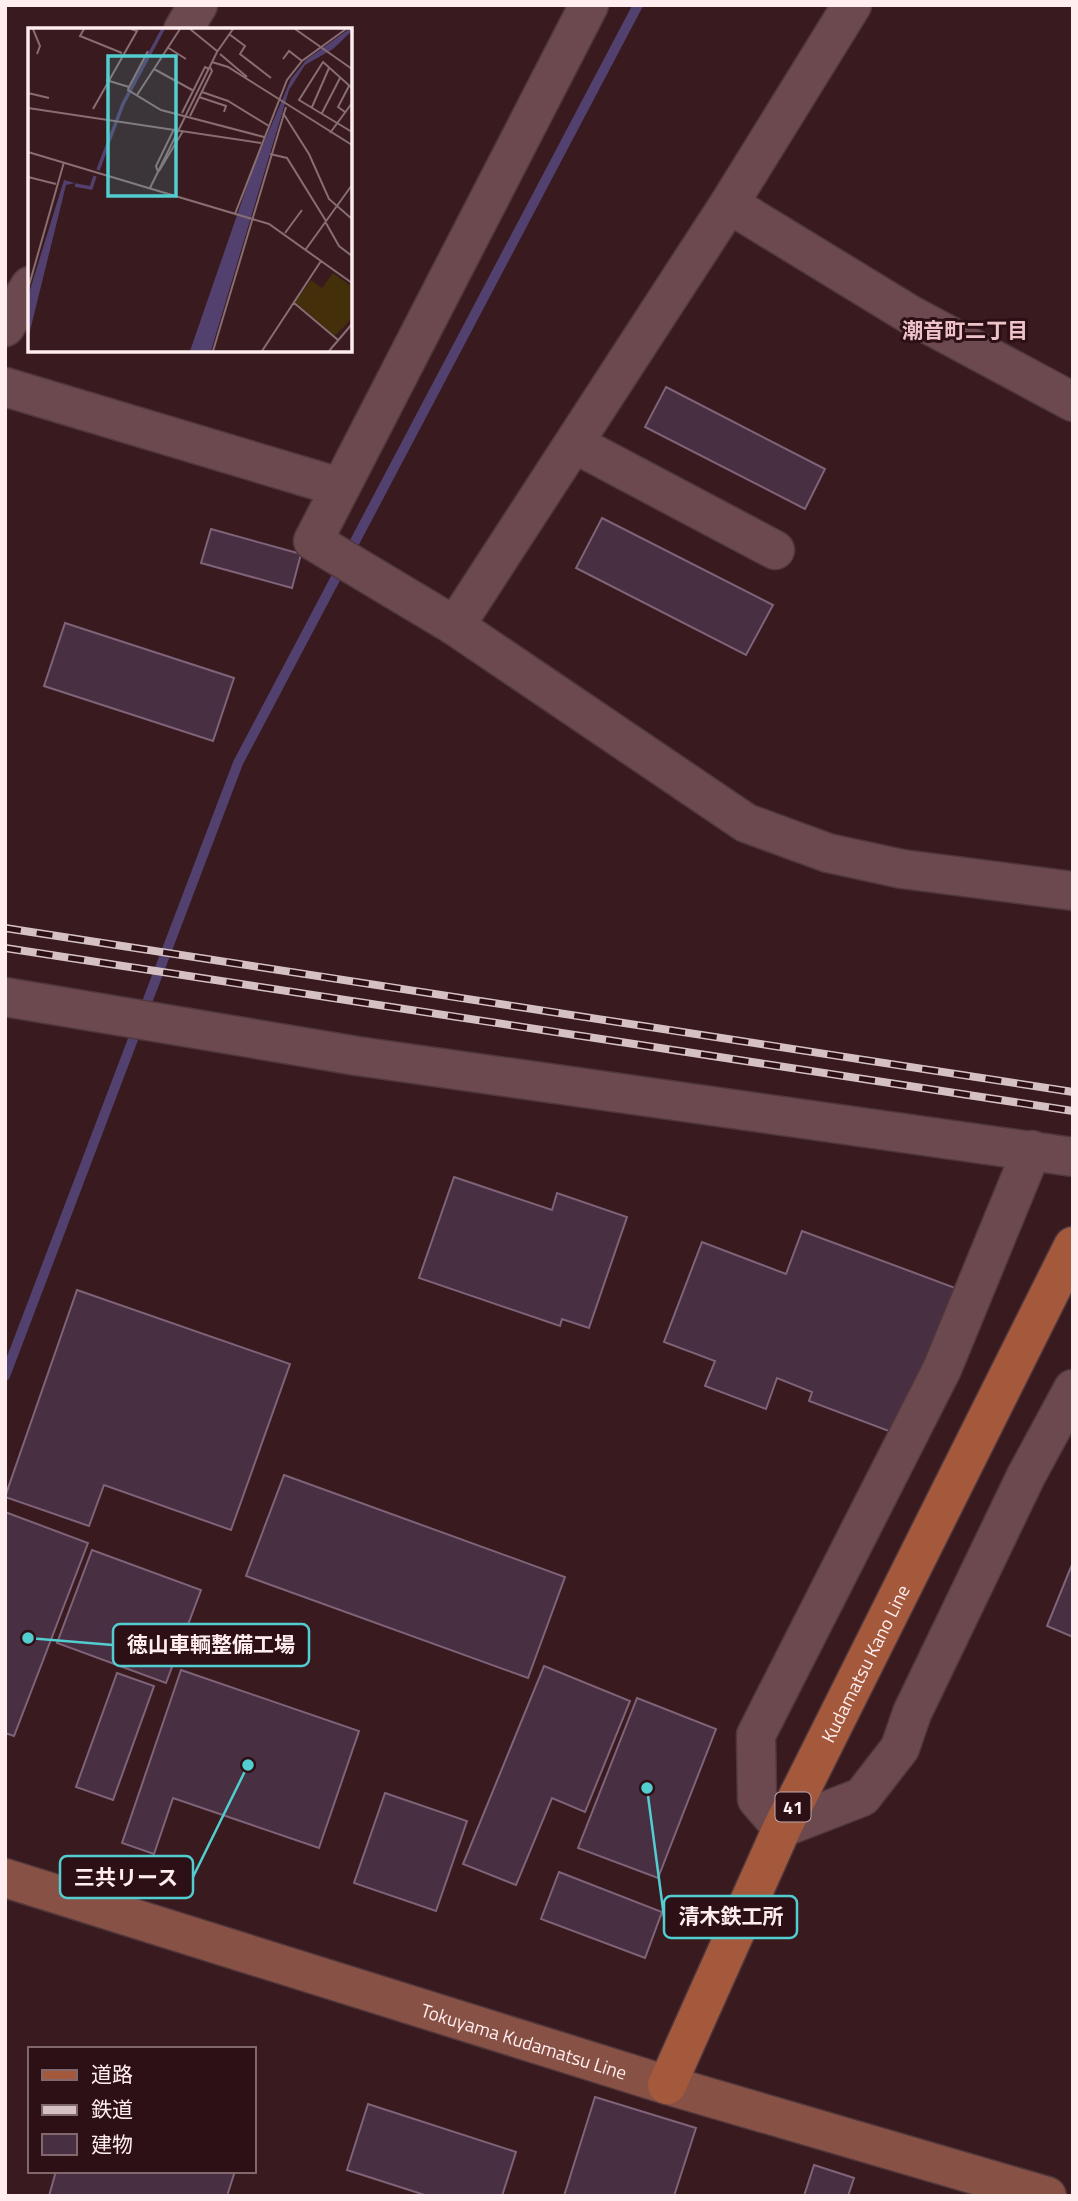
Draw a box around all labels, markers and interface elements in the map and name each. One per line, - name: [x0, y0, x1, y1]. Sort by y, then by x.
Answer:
- inset map: [28, 28, 352, 352]
- district label: 潮音町二丁目: [902, 314, 1028, 346]
- street label: Kudamatsu Kano Line: [813, 1579, 916, 1747]
- callout: 徳山車輌整備工場: [113, 1624, 309, 1666]
- text: 徳山車輌整備工場: [127, 1628, 295, 1660]
- road number: 41: [776, 1793, 810, 1822]
- callout: 三共リース: [60, 1856, 193, 1898]
- text: 三共リース: [74, 1861, 178, 1893]
- callout: 清木鉄工所: [664, 1896, 797, 1938]
- text: 清木鉄工所: [679, 1900, 784, 1932]
- street label: Tokuyama Kudamatsu Line: [418, 1995, 631, 2086]
- legend: [28, 2047, 256, 2173]
- text: 道路: [91, 2058, 133, 2090]
- text: 鉄道: [91, 2093, 133, 2125]
- text: 建物: [91, 2128, 133, 2160]

